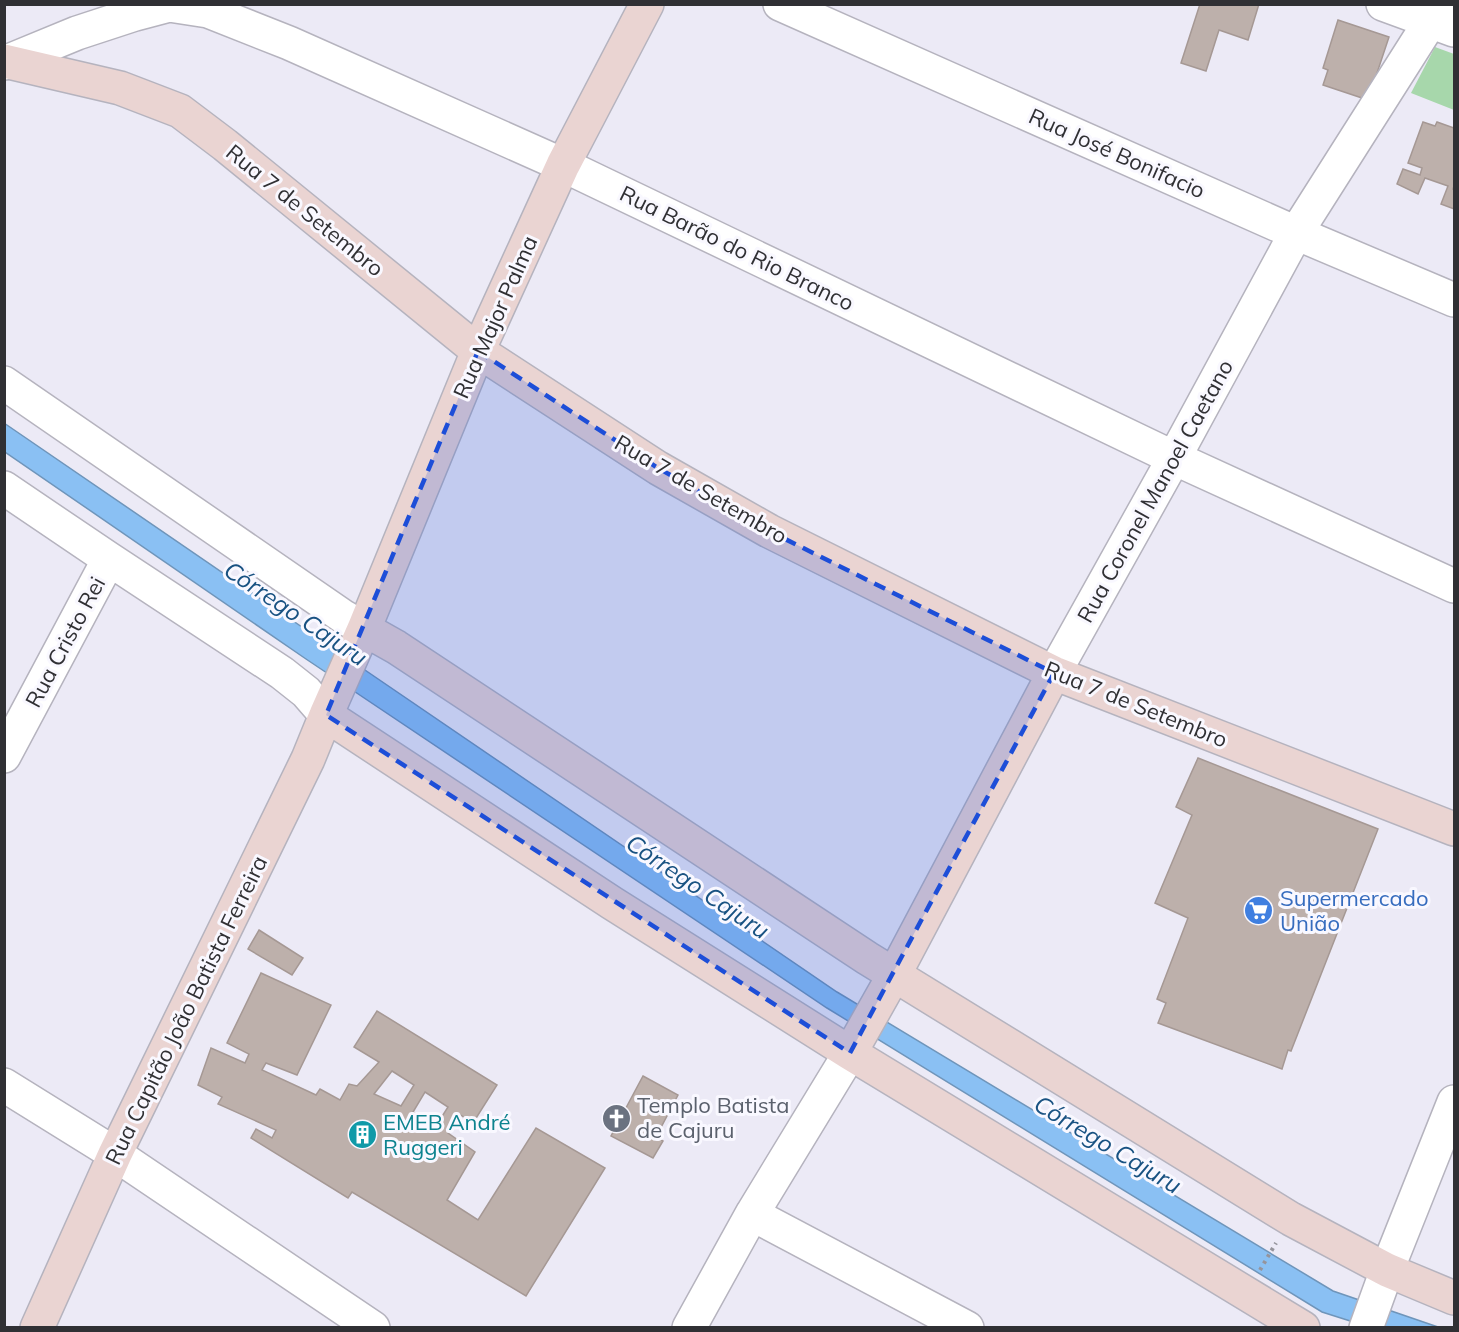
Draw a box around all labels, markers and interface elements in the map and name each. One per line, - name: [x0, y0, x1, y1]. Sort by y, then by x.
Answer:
- street label: Rua José Bonifacio: [1024, 102, 1210, 204]
- street label: Rua 7 de Setembro: [220, 138, 390, 282]
- street label: Rua Barão do Rio Branco: [615, 179, 859, 317]
- street label: Rua Major Palma: [447, 231, 543, 403]
- street label: Rua Coronel Manoel Caetano: [1071, 354, 1239, 628]
- street label: Rua 7 de Setembro: [610, 428, 792, 550]
- water label: Córrego Cajuru: [219, 554, 373, 672]
- street label: Rua Cristo Rei: [19, 572, 111, 712]
- street label: Rua 7 de Setembro: [1040, 655, 1232, 753]
- water label: Córrego Cajuru: [621, 827, 775, 945]
- street label: Rua Capitão João Batista Ferreira: [99, 851, 273, 1169]
- place label: Supermercado União: [1280, 884, 1428, 937]
- supermarket icon: Supermercado União: [1243, 895, 1275, 927]
- water label: Córrego Cajuru: [1029, 1088, 1187, 1200]
- place label: Templo Batista de Cajuru: [637, 1091, 789, 1144]
- church icon: Templo Batista de Cajuru: [600, 1102, 632, 1134]
- place label: EMEB André Ruggeri: [383, 1108, 511, 1161]
- building icon: EMEB André Ruggeri: [346, 1119, 378, 1151]

